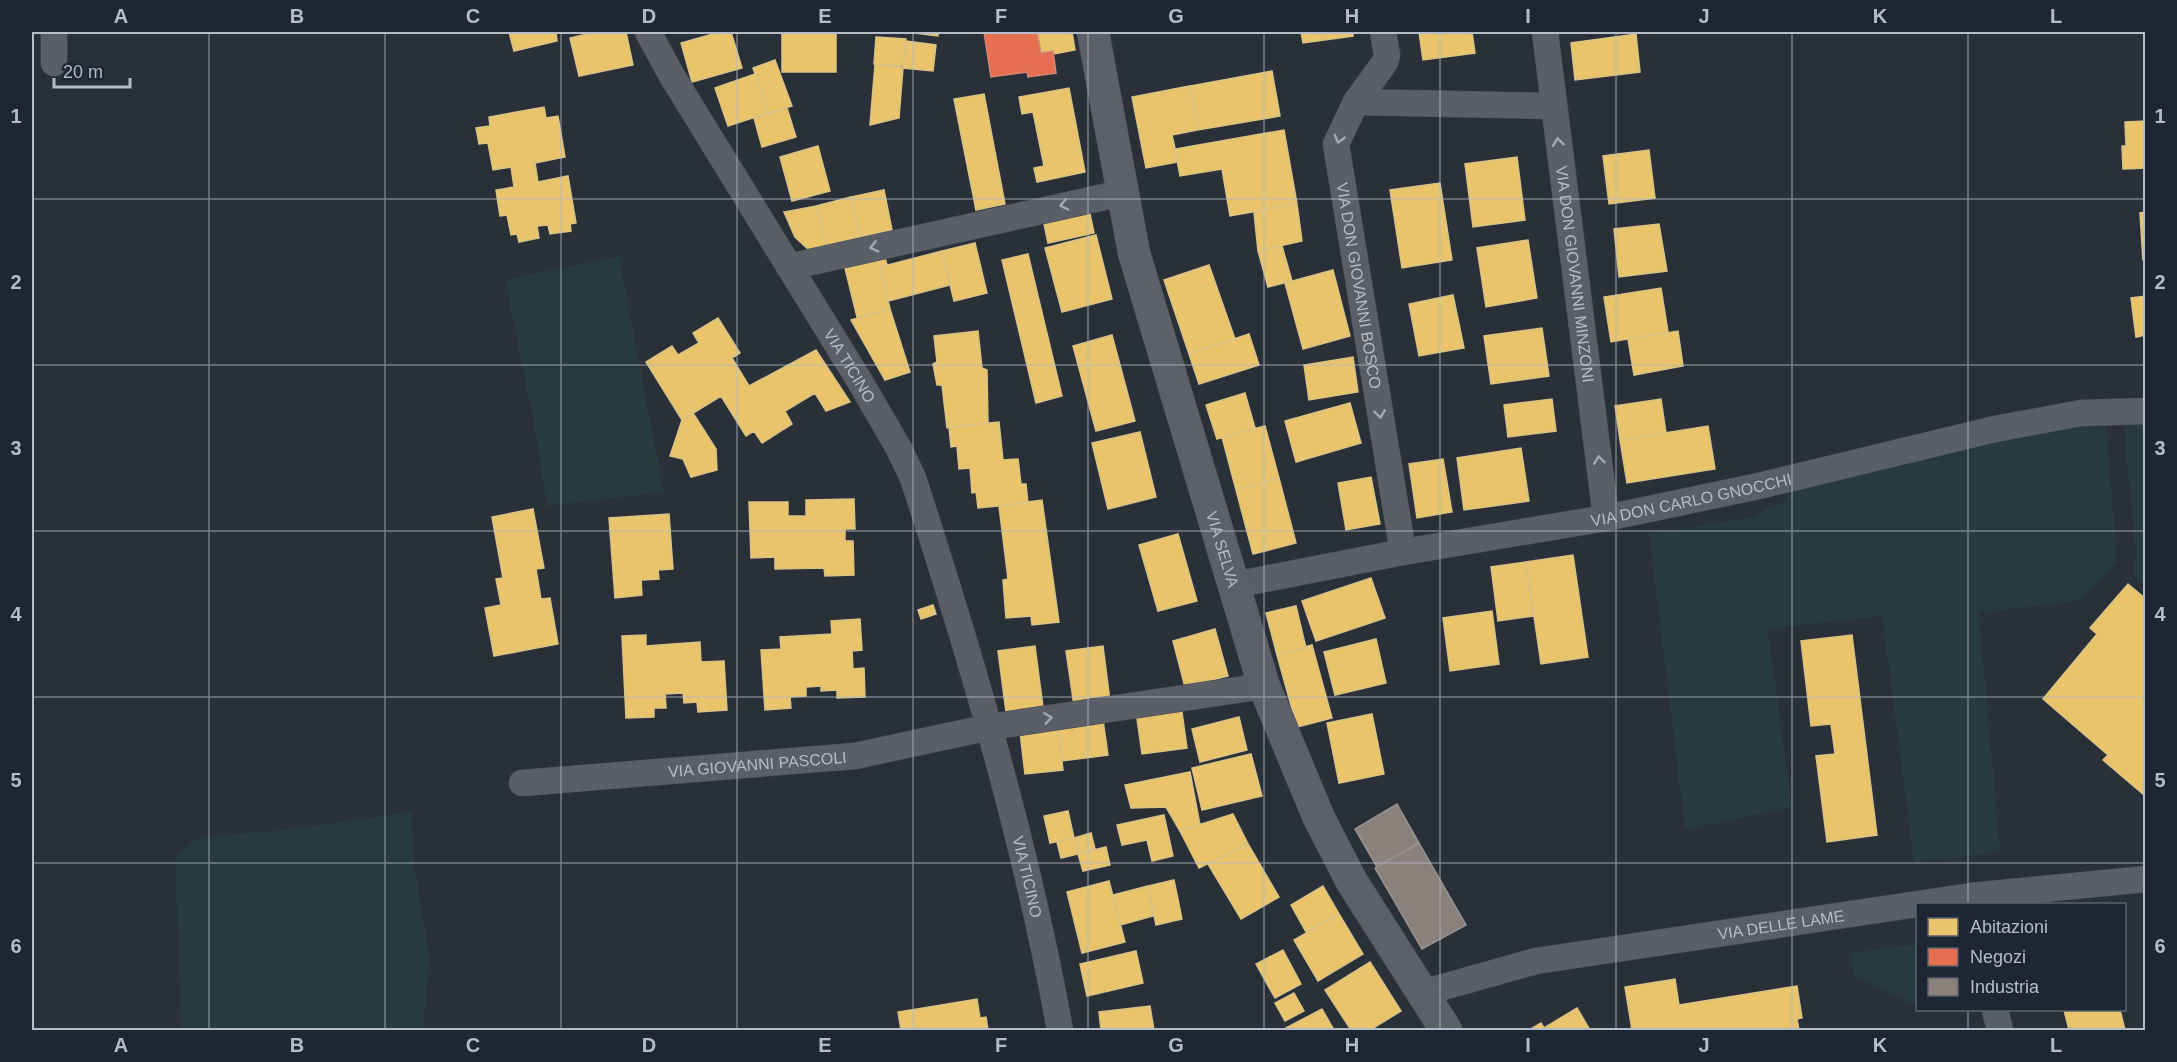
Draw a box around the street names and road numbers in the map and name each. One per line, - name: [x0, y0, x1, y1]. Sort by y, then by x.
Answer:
- street label: VIA DON GIOVANNI MINZONI: [1553, 165, 1597, 384]
- street label: VIA DON GIOVANNI BOSCO: [1334, 181, 1385, 390]
- street label: VIA TICINO: [821, 326, 879, 406]
- street label: VIA DON CARLO GNOCCHI: [1589, 470, 1793, 529]
- street label: VIA SELVA: [1203, 509, 1242, 590]
- street label: VIA GIOVANNI PASCOLI: [667, 748, 847, 780]
- street label: VIA TICINO: [1010, 834, 1045, 919]
- street label: VIA DELLE LAME: [1716, 907, 1845, 942]

